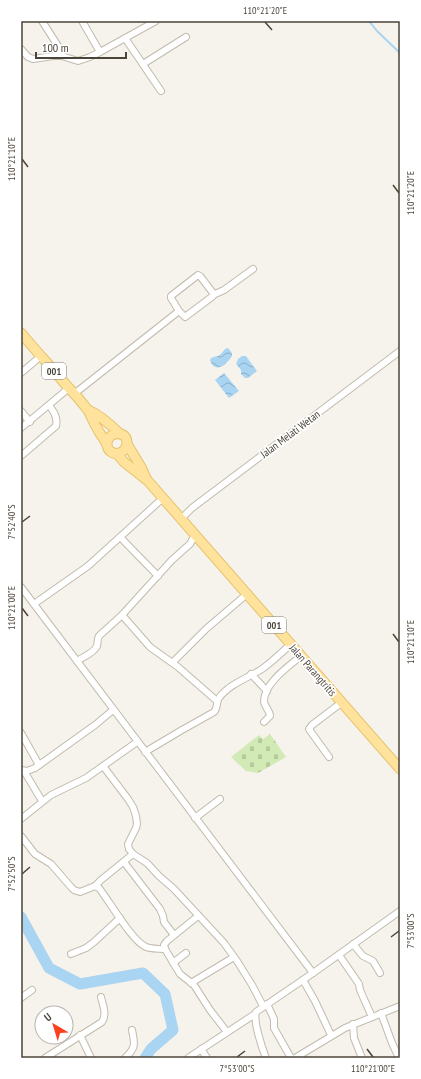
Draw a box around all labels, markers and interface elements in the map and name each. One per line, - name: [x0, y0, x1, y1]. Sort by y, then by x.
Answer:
- text: 110°21'20"E: [243, 4, 287, 17]
- scale bar: [36, 34, 126, 60]
- text: 100 m: [42, 40, 69, 55]
- text: 110°21'10"E: [5, 137, 18, 181]
- text: 110°21'20"E: [404, 171, 417, 215]
- road number: 001: [42, 363, 66, 379]
- street label: Jalan Melati Wetan: [257, 407, 323, 462]
- text: 7°52'40"S: [5, 505, 18, 539]
- text: 110°21'00"E: [5, 586, 18, 630]
- road number: 001: [262, 617, 286, 633]
- text: 110°21'10"E: [404, 620, 417, 664]
- street label: Jalan Parangtritis: [286, 640, 340, 699]
- text: 7°52'50"S: [5, 857, 18, 891]
- text: 7°53'00"S: [404, 914, 417, 948]
- north arrow: [34, 1005, 74, 1045]
- text: U: [41, 1010, 55, 1024]
- text: 7°53'00"S: [220, 1062, 254, 1075]
- text: 110°21'00"E: [351, 1062, 395, 1075]

